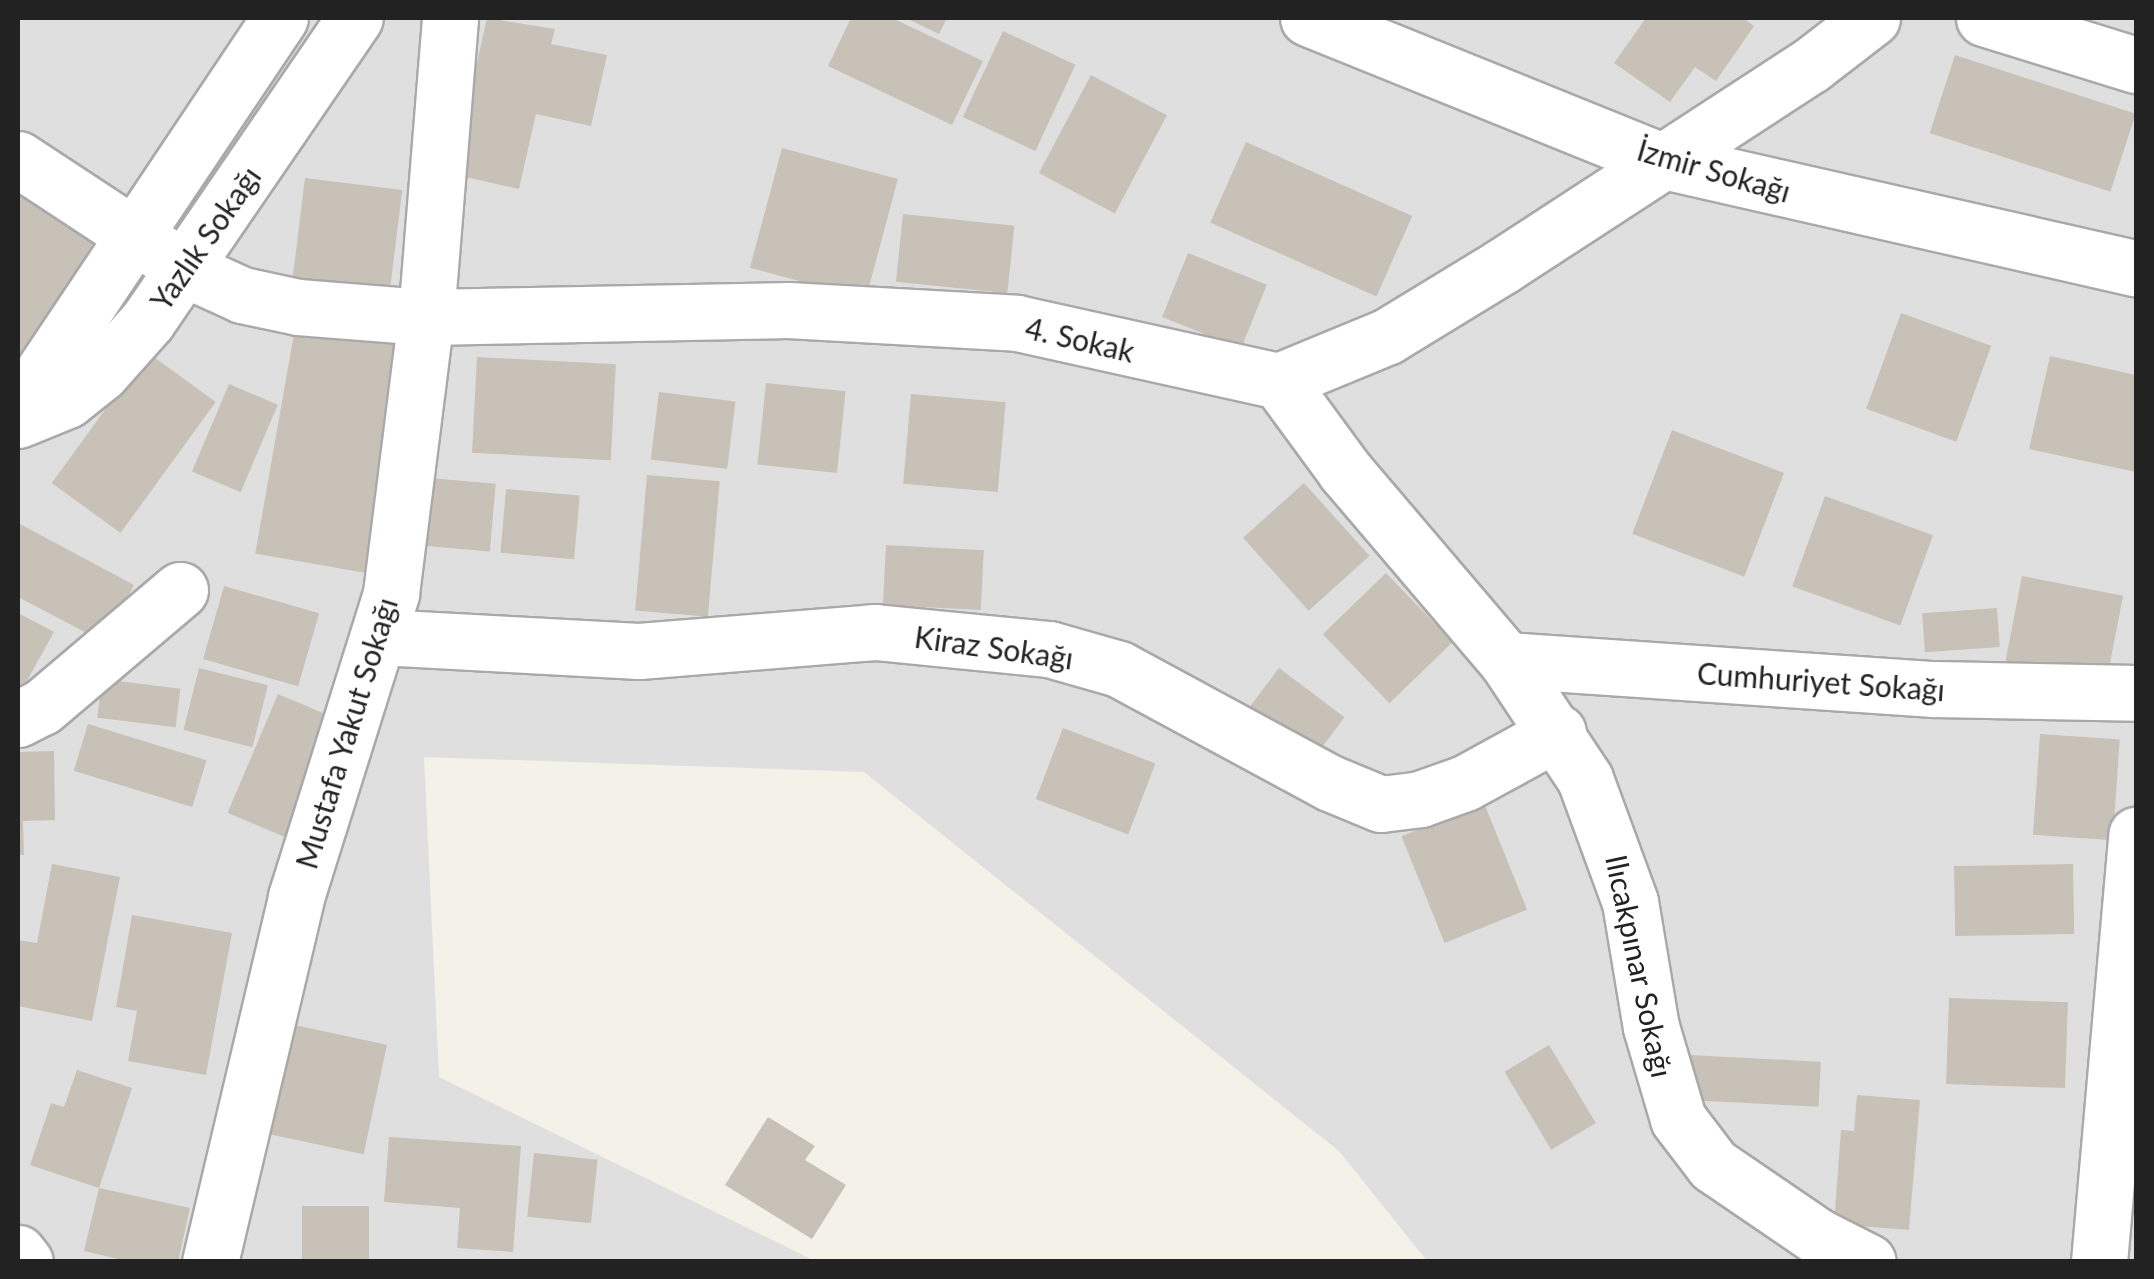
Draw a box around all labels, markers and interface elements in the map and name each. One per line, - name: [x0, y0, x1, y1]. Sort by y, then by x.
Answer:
- street label: İzmir Sokağı: [1633, 131, 1795, 209]
- street label: Yazlık Sokağı: [142, 159, 268, 317]
- street label: 4. Sokak: [1022, 309, 1138, 369]
- street label: Mustafa Yakut Sokağı: [287, 593, 405, 873]
- street label: Kiraz Sokağı: [912, 618, 1076, 676]
- street label: Cumhuriyet Sokağı: [1696, 654, 1946, 708]
- street label: Ilıcakpınar Sokağı: [1599, 851, 1681, 1081]

